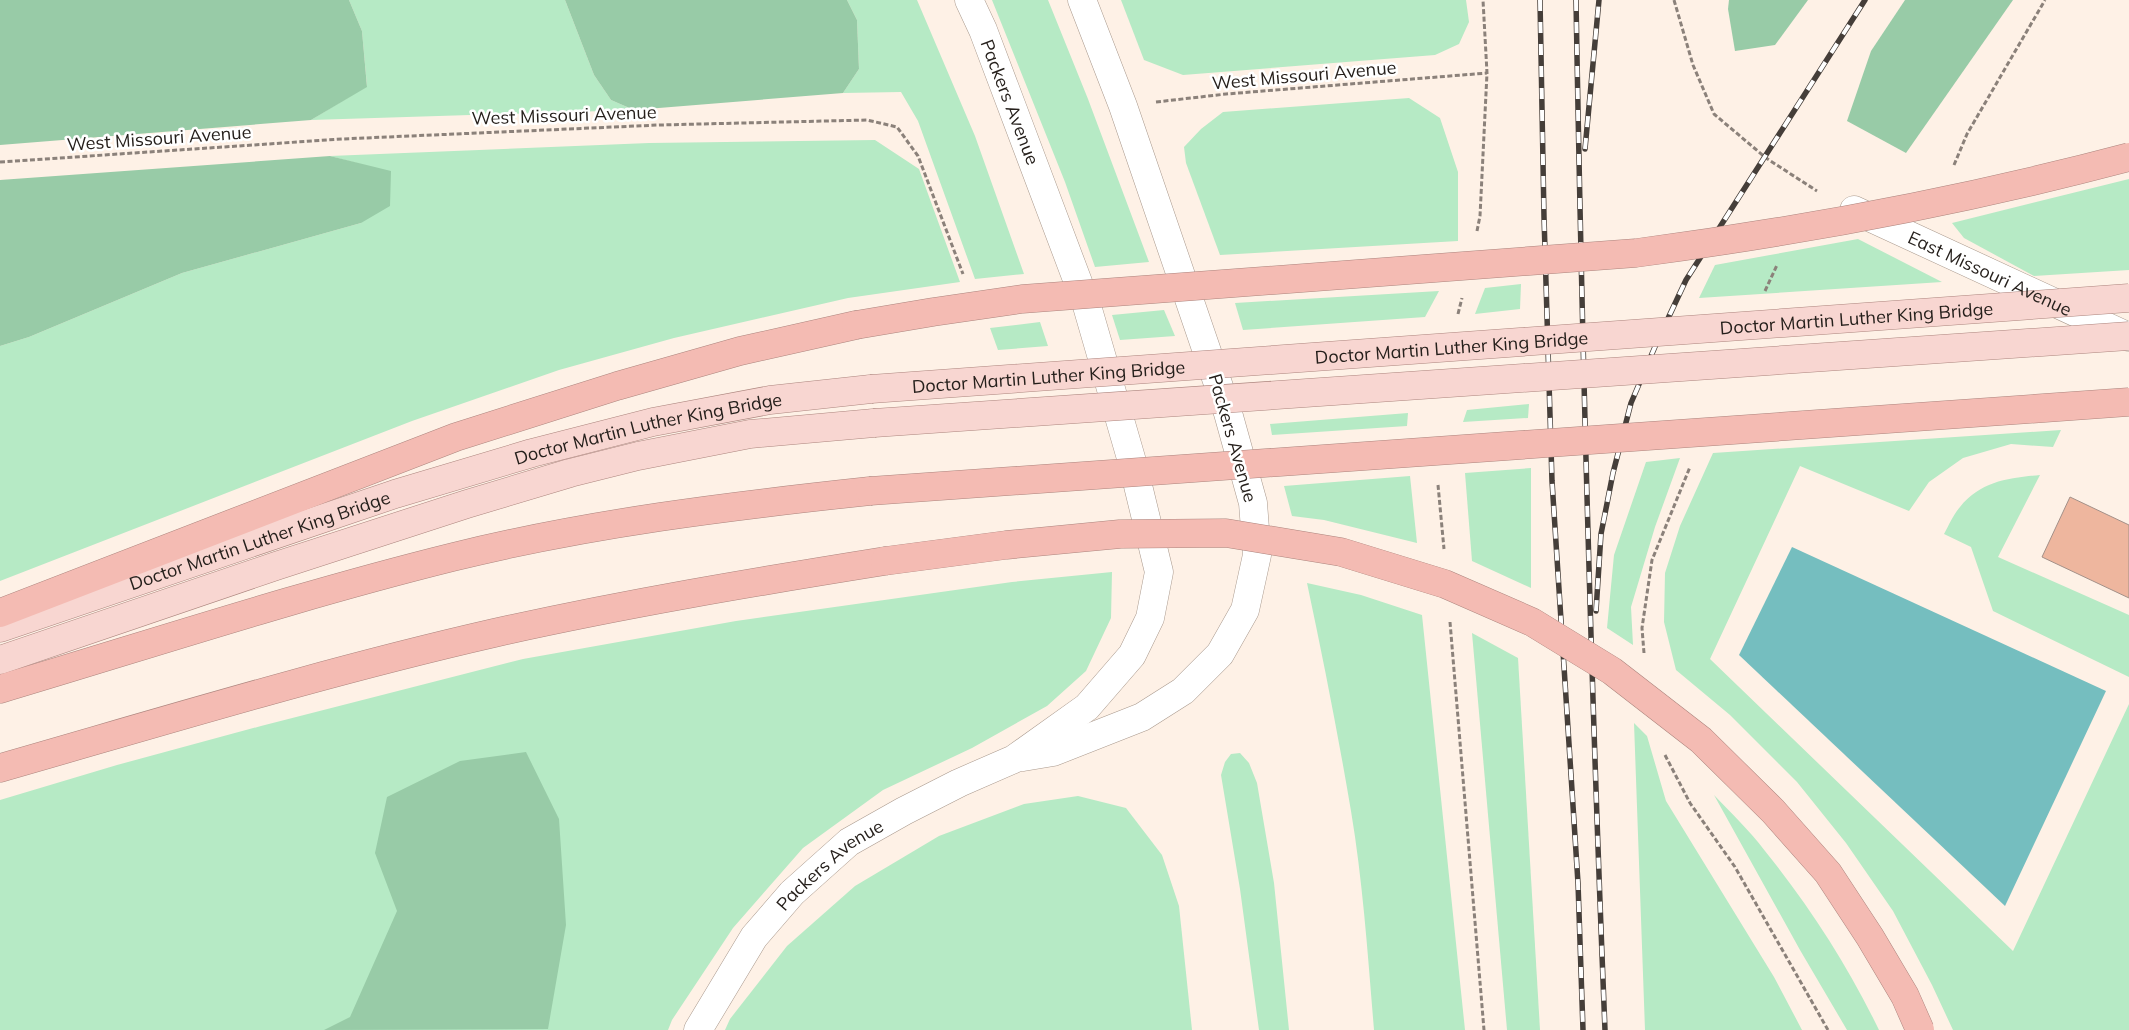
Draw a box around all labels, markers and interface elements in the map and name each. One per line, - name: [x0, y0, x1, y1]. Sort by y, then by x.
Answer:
- street label: Packers Avenue: [976, 36, 1044, 168]
- street label: West Missouri Avenue: [1211, 55, 1397, 95]
- street label: West Missouri Avenue: [471, 100, 657, 130]
- street label: West Missouri Avenue: [66, 120, 252, 156]
- street label: East Missouri Avenue: [1905, 225, 2076, 321]
- street label: Doctor Martin Luther King Bridge: [1719, 296, 1994, 339]
- street label: Doctor Martin Luther King Bridge: [1314, 326, 1589, 368]
- street label: Doctor Martin Luther King Bridge: [911, 355, 1186, 398]
- street label: Packers Avenue: [1204, 371, 1262, 505]
- street label: Doctor Martin Luther King Bridge: [511, 387, 783, 469]
- street label: Doctor Martin Luther King Bridge: [126, 485, 393, 595]
- street label: Packers Avenue: [771, 814, 887, 915]

